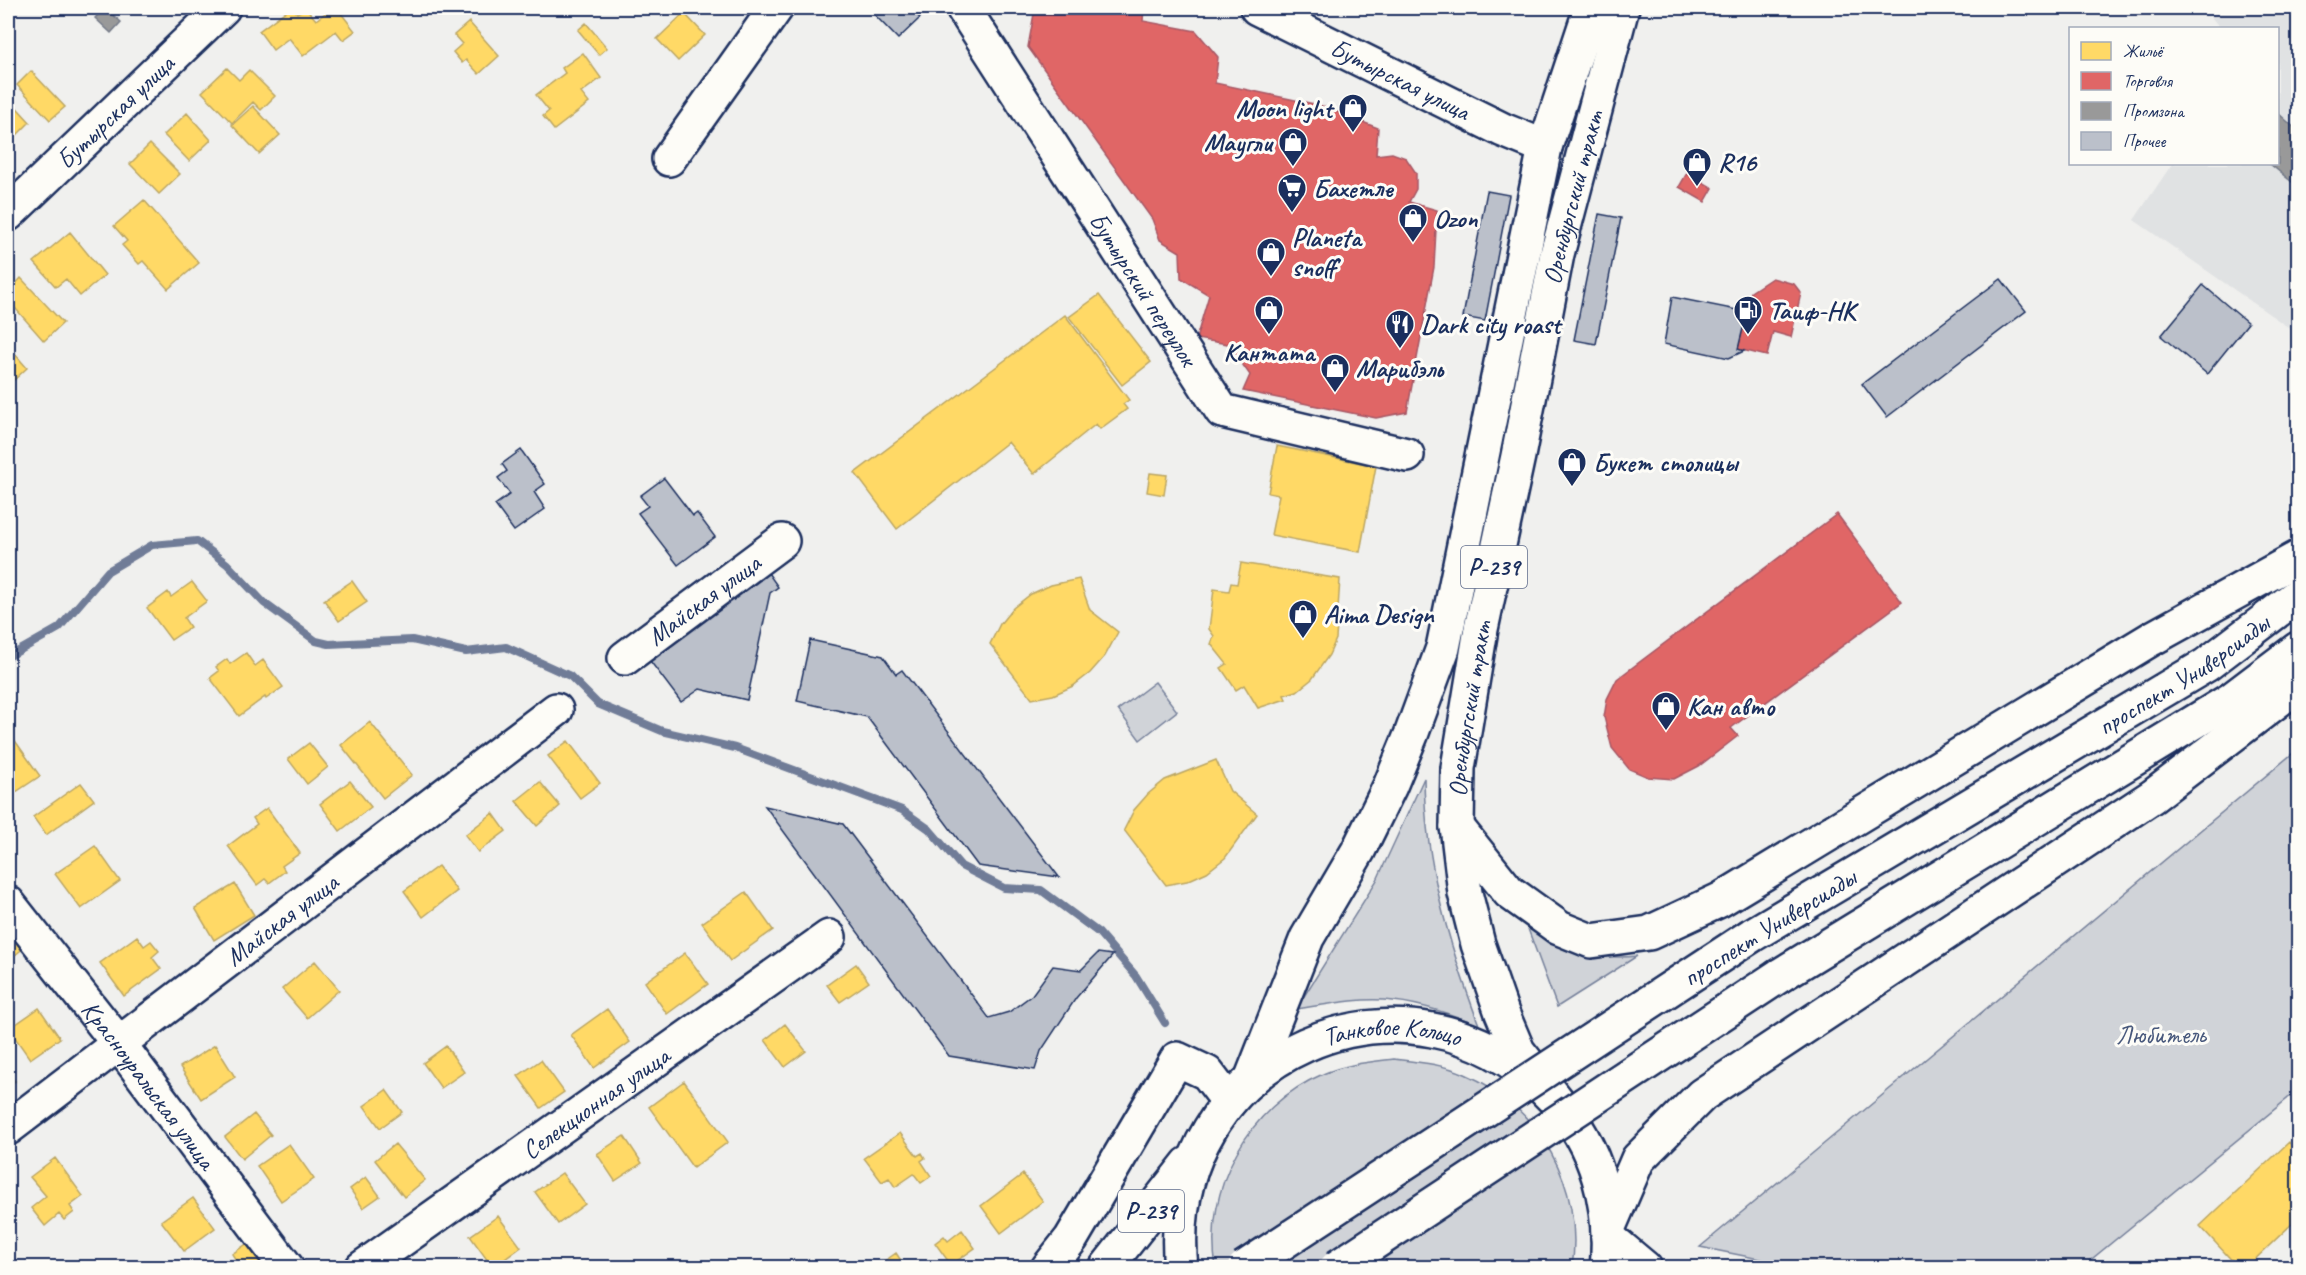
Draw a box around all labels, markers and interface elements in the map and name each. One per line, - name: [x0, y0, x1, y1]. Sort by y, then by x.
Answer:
- legend: [2069, 27, 2279, 165]
- street label: Бутырская улица: [1325, 31, 1477, 129]
- text: Жильё: [2123, 40, 2165, 62]
- street label: Бутырская улица: [49, 47, 182, 176]
- text: Торговля: [2123, 70, 2174, 92]
- place label: Moon light: [1236, 92, 1335, 125]
- shop icon: Moon light: [1337, 92, 1369, 134]
- text: Промзона: [2123, 100, 2185, 122]
- street label: Оренбургский тракт: [1536, 106, 1611, 287]
- place label: Маугли: [1204, 126, 1275, 159]
- shop icon: Маугли: [1277, 126, 1309, 168]
- text: Прочее: [2123, 130, 2166, 152]
- shop icon: R16: [1681, 146, 1713, 188]
- place label: R16: [1718, 146, 1758, 179]
- supermarket icon: Бахетле: [1276, 172, 1308, 214]
- place label: Бахетле: [1313, 172, 1395, 205]
- shop icon: Ozon: [1397, 202, 1429, 244]
- place label: Ozon: [1434, 202, 1479, 235]
- street label: Бутырский переулок: [1082, 206, 1206, 374]
- place label: Planeta snoff: [1292, 221, 1363, 284]
- shop icon: Planeta snoff: [1255, 236, 1287, 278]
- shop icon: Кантата: [1253, 294, 1285, 336]
- fuel station icon: Таиф-НК: [1732, 294, 1764, 336]
- place label: Таиф-НК: [1769, 294, 1859, 327]
- restaurant icon: Dark city roast: [1384, 308, 1416, 350]
- place label: Dark city roast: [1421, 308, 1563, 341]
- place label: Кантата: [1224, 336, 1317, 369]
- shop icon: Марибэль: [1319, 352, 1351, 394]
- place label: Марибэль: [1356, 352, 1445, 385]
- shop icon: Букет столицы: [1556, 446, 1588, 488]
- place label: Букет столицы: [1593, 446, 1740, 479]
- street label: Майская улица: [640, 546, 769, 653]
- road number: Р-239: [1461, 546, 1527, 588]
- shop icon: Aima Design: [1287, 598, 1319, 640]
- place label: Aima Design: [1324, 598, 1435, 631]
- street label: проспект Универсиады: [2092, 605, 2278, 743]
- street label: Оренбургский тракт: [1442, 616, 1500, 797]
- shop icon: Кан авто: [1650, 690, 1682, 732]
- place label: Кан авто: [1687, 690, 1776, 723]
- street label: проспект Универсиады: [1676, 860, 1864, 994]
- street label: Майская улица: [219, 865, 346, 973]
- street label: Красноуральская улица: [74, 994, 225, 1178]
- street label: Танковое Кольцо: [1319, 1010, 1467, 1054]
- park label: Любитель: [2116, 1018, 2208, 1051]
- street label: Селекционная улица: [515, 1038, 678, 1167]
- road number: Р-239: [1118, 1190, 1184, 1232]

